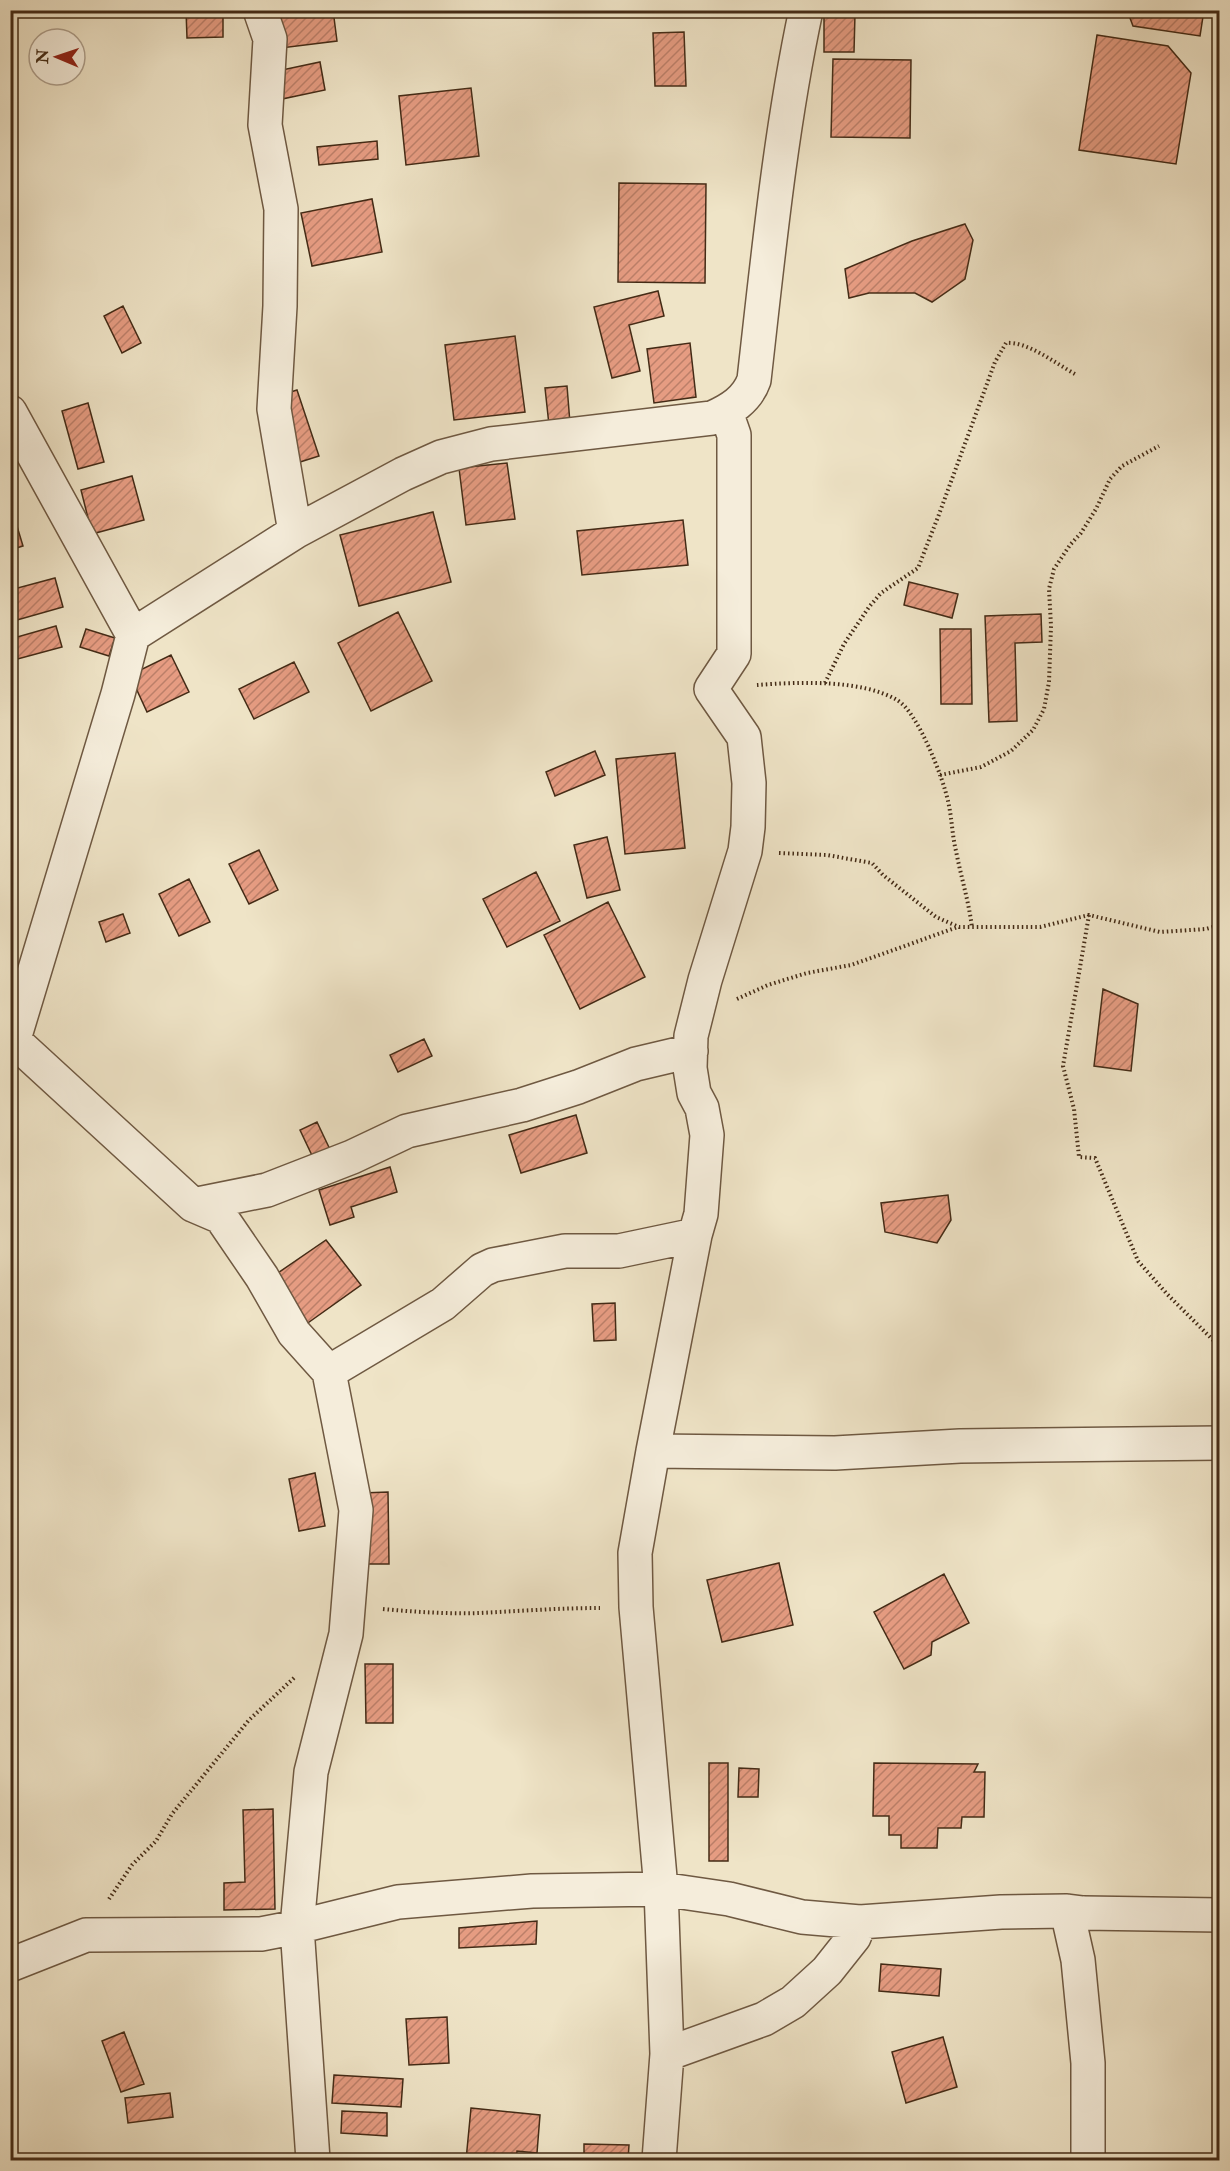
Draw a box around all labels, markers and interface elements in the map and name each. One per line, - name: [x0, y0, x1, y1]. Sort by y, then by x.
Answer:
- north arrow: [27, 27, 87, 87]
- text: N: [33, 48, 53, 65]

